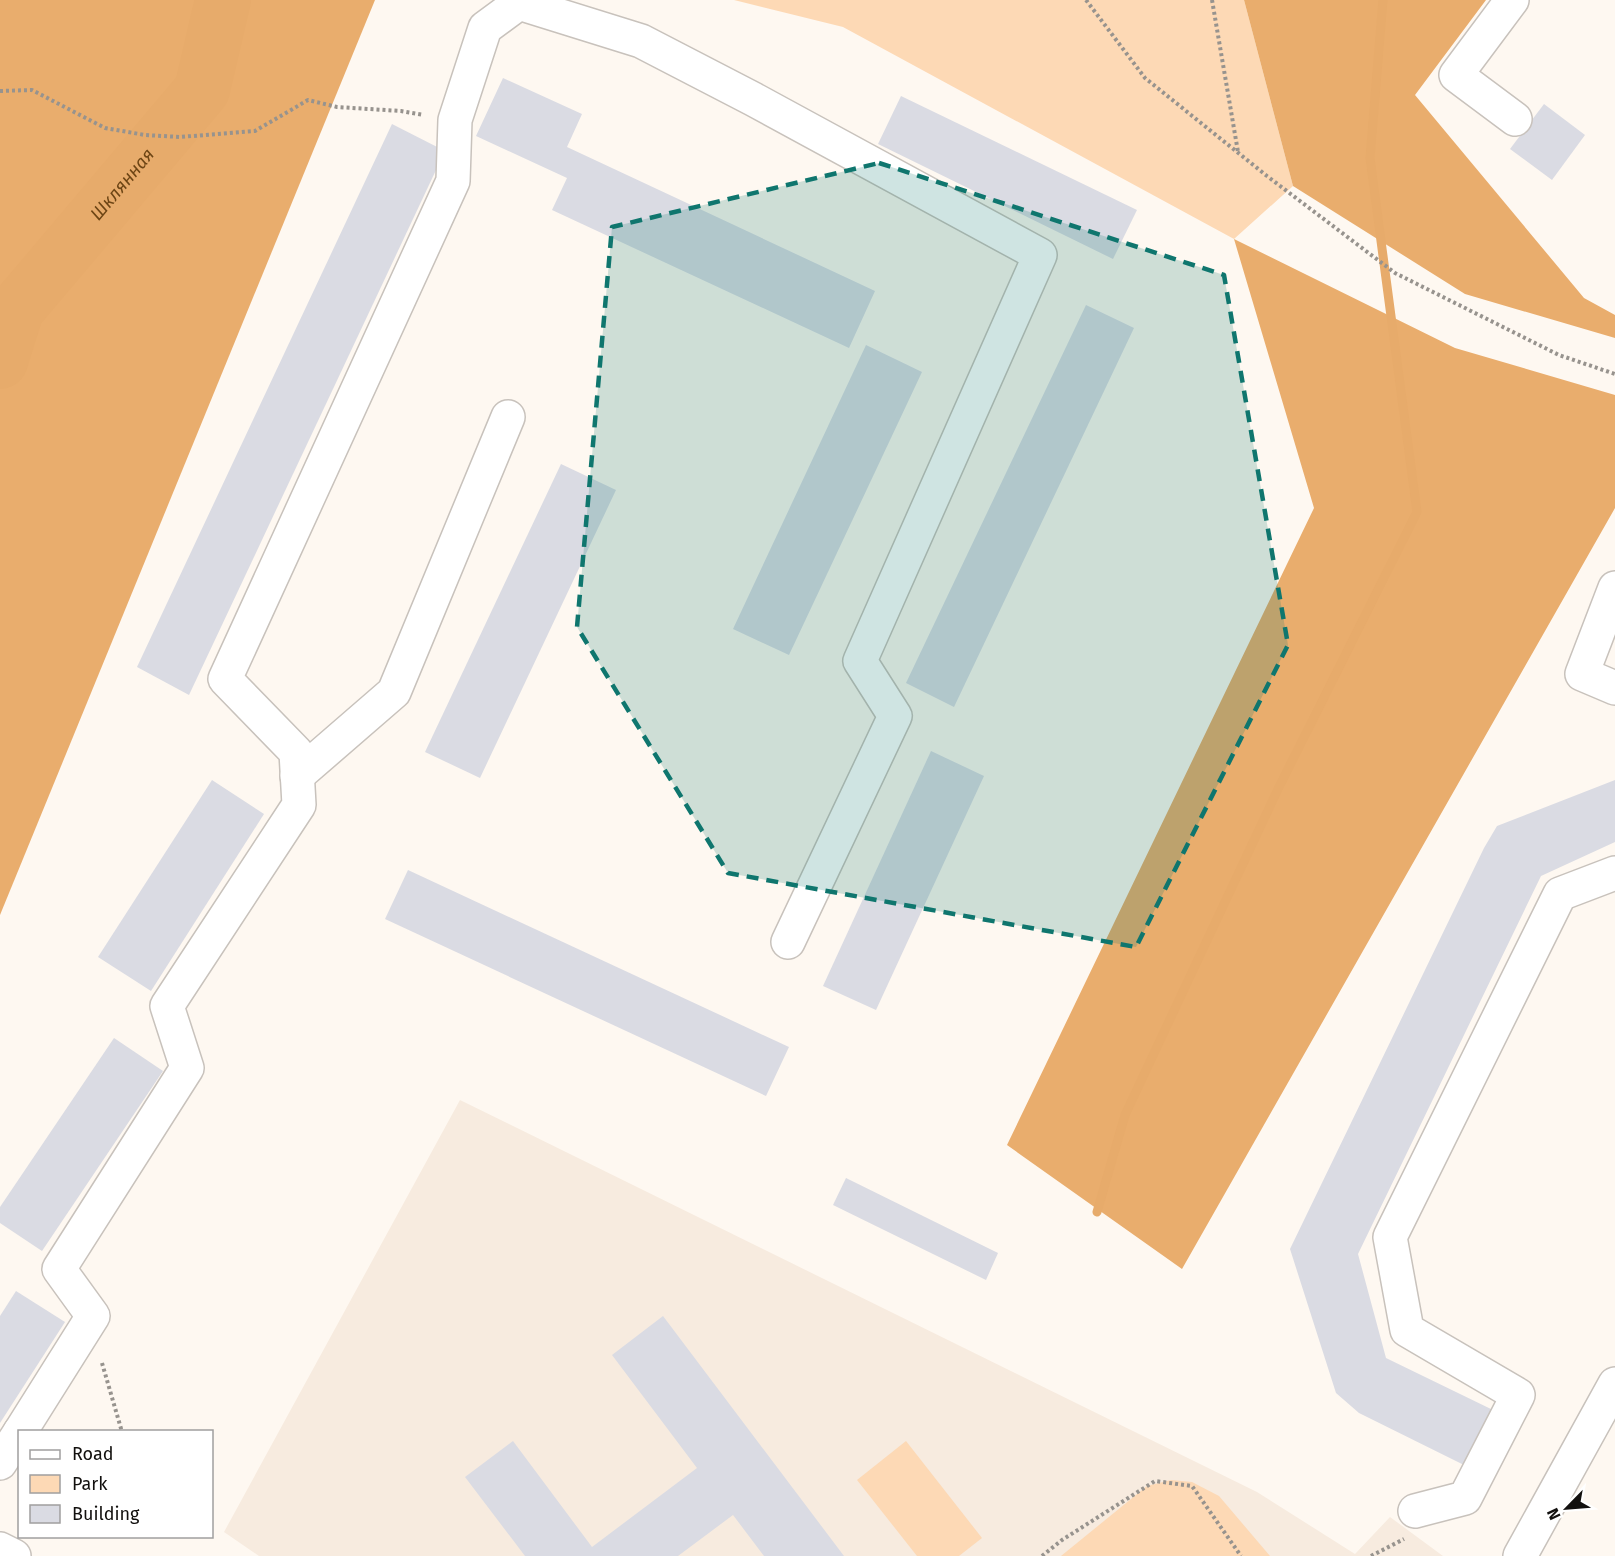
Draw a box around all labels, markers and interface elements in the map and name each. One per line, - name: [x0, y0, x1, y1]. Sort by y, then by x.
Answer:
- water label: Шклянная: [86, 144, 159, 225]
- legend: [18, 1430, 213, 1538]
- text: Road: [72, 1443, 114, 1465]
- text: Park: [72, 1473, 108, 1495]
- north arrow: [1537, 1478, 1597, 1538]
- text: Building: [72, 1503, 140, 1525]
- text: N: [1543, 1505, 1565, 1523]

